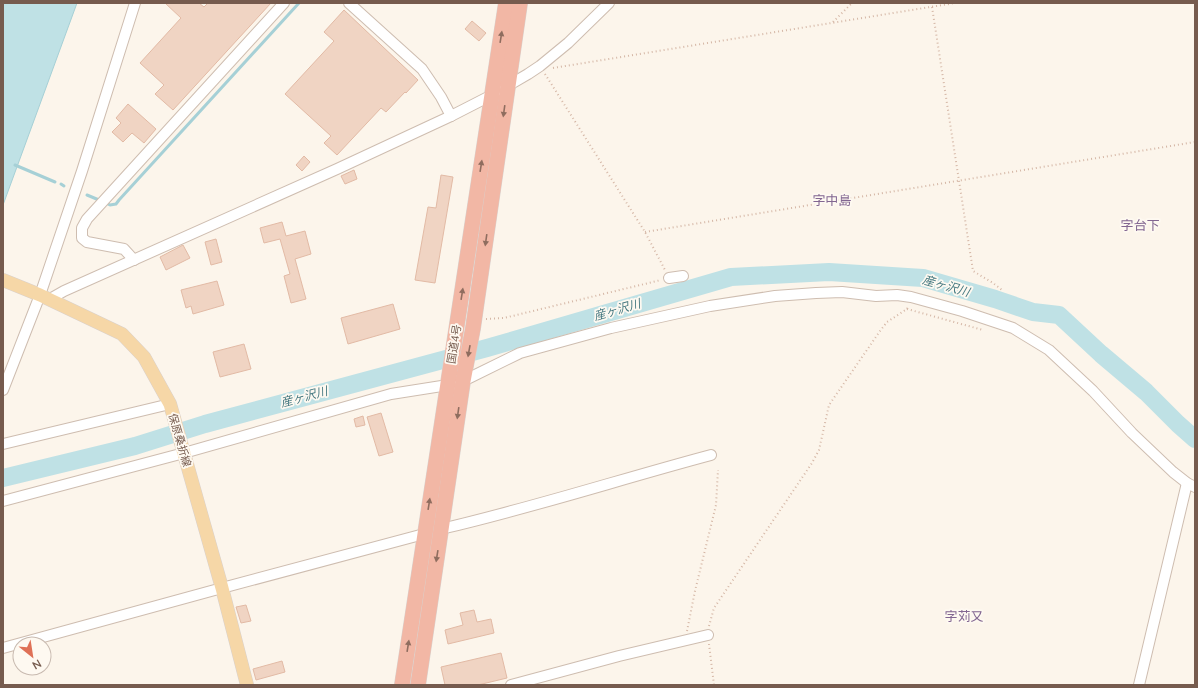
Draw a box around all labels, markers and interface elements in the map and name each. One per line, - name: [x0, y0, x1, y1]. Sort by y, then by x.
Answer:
- one-way arrow: [498, 31, 504, 43]
- one-way arrow: [501, 105, 507, 117]
- one-way arrow: [478, 160, 484, 172]
- district label: 字中島: [812, 192, 852, 208]
- district label: 字台下: [1120, 217, 1160, 233]
- one-way arrow: [483, 233, 489, 246]
- water label: 産ヶ沢川: [921, 272, 973, 300]
- one-way arrow: [459, 288, 465, 300]
- water label: 産ヶ沢川: [592, 295, 644, 323]
- street label: 国道4号: [444, 323, 464, 365]
- one-way arrow: [466, 345, 472, 358]
- water label: 産ヶ沢川: [279, 383, 331, 410]
- one-way arrow: [455, 407, 461, 419]
- street label: 保原桑折線: [166, 412, 194, 468]
- one-way arrow: [426, 498, 432, 510]
- one-way arrow: [434, 550, 440, 562]
- district label: 字苅又: [944, 608, 984, 624]
- north arrow: [12, 636, 52, 676]
- one-way arrow: [405, 640, 411, 653]
- text: N: [30, 657, 44, 673]

